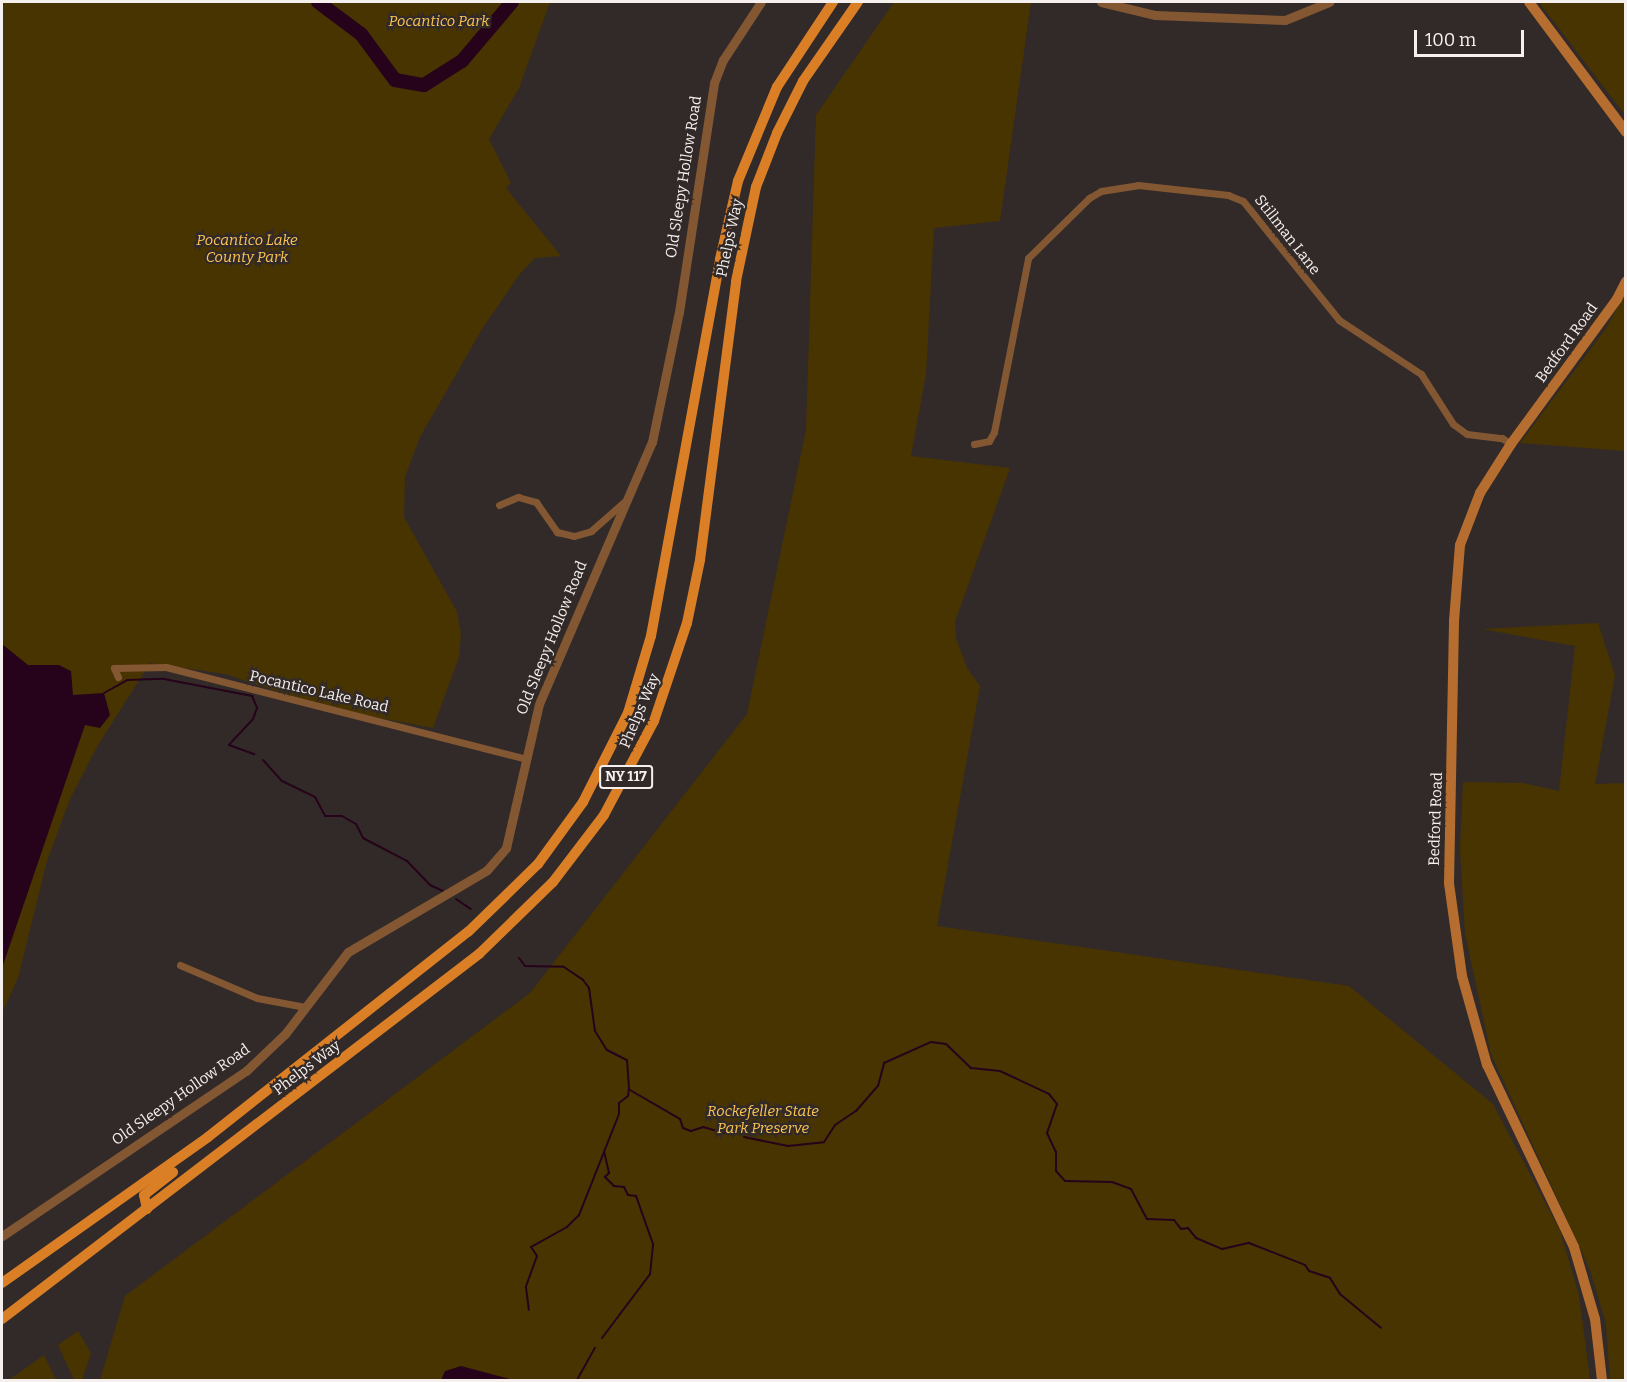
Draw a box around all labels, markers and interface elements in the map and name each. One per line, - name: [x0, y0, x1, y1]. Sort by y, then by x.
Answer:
- park label: Pocantico Park: [389, 13, 489, 31]
- scale bar: [1417, 18, 1526, 56]
- text: 100 m: [1425, 29, 1476, 51]
- street label: Old Sleepy Hollow Road: [662, 95, 706, 259]
- street label: Stillman Lane: [1250, 191, 1324, 279]
- street label: Phelps Way: [713, 197, 747, 279]
- park label: Pocantico Lake County Park: [196, 231, 298, 266]
- street label: Bedford Road: [1532, 300, 1602, 386]
- street label: Old Sleepy Hollow Road: [513, 559, 591, 717]
- street label: Pocantico Lake Road: [248, 667, 390, 717]
- street label: Phelps Way: [616, 671, 664, 751]
- road number: NY 117: [599, 766, 653, 788]
- street label: Bedford Road: [1425, 772, 1447, 866]
- street label: Phelps Way: [270, 1037, 344, 1099]
- street label: Old Sleepy Hollow Road: [109, 1041, 253, 1149]
- park label: Rockefeller State Park Preserve: [707, 1102, 819, 1137]

